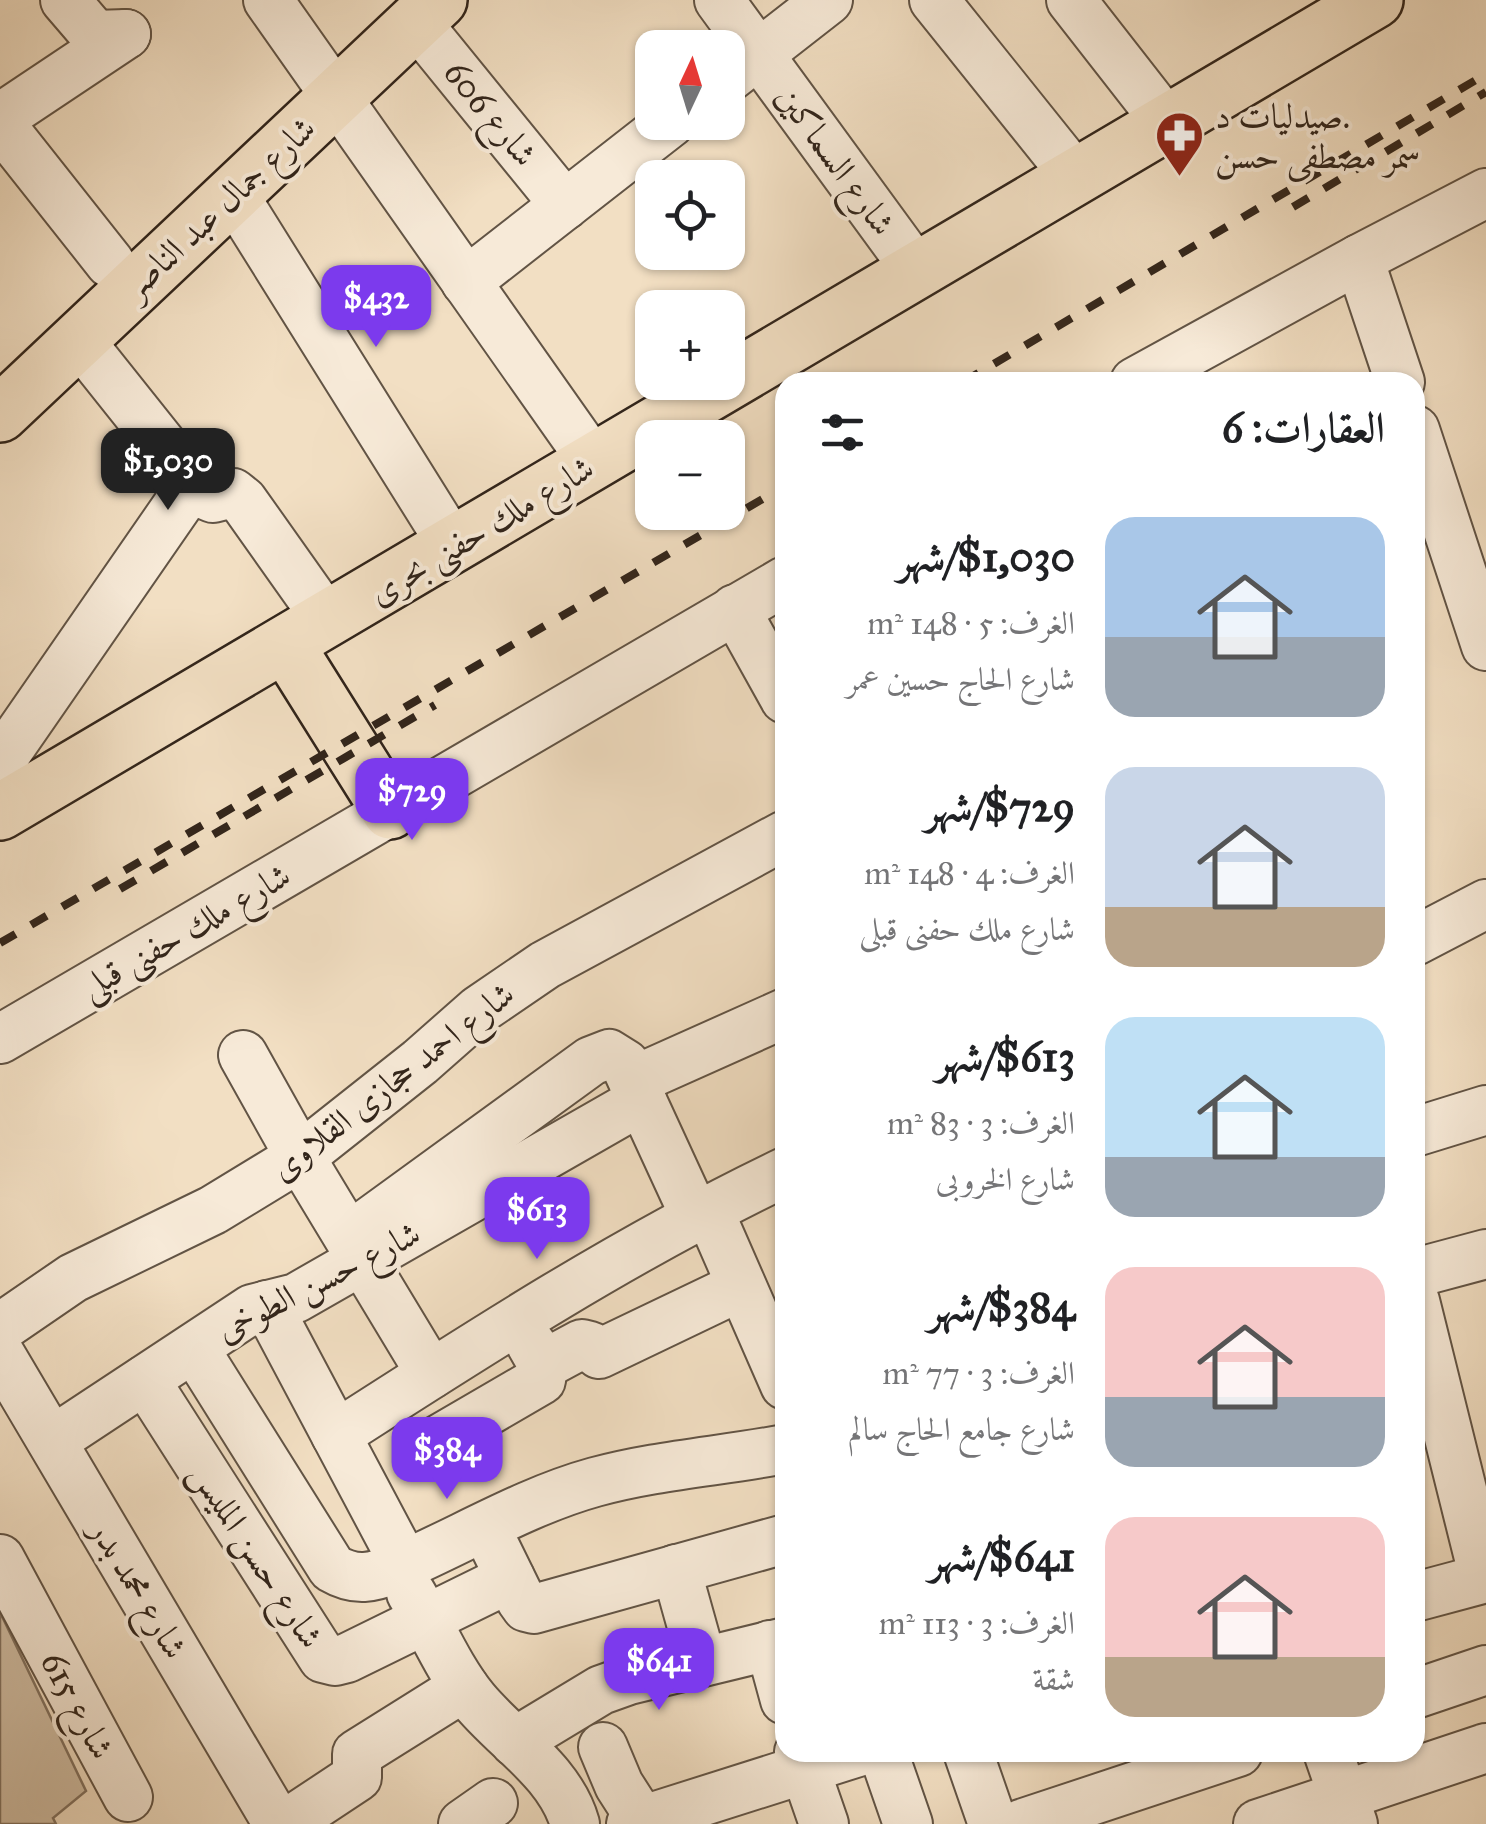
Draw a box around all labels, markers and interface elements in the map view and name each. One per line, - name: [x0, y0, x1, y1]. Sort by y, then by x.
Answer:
- north arrow: [635, 30, 745, 140]
- map controls: [635, 30, 745, 530]
- street label: شارع 606: [429, 51, 547, 180]
- street label: شارع السماكين: [761, 77, 905, 248]
- place label: صيدليات د. سمر مصطفى حسن: [1215, 95, 1421, 182]
- street label: شارع جمال عبد الناصر: [111, 107, 329, 316]
- pharmacy icon: صيدليات د. سمر مصطفى حسن: [1154, 110, 1206, 178]
- button: locate: [635, 160, 745, 270]
- pin: $432: [317, 265, 435, 350]
- text: $432: [343, 278, 409, 317]
- button: +: [635, 290, 745, 400]
- text: العقارات: 6: [1222, 402, 1385, 454]
- icon: filters: [815, 405, 870, 460]
- button: −: [635, 420, 745, 530]
- pin: $1,030: [87, 428, 249, 513]
- text: $1,030: [123, 441, 213, 480]
- street label: شارع ملك حفنى بحرى: [361, 446, 605, 621]
- text: $1,030/شهر: [897, 531, 1075, 583]
- icon: home: [1185, 557, 1305, 677]
- text: الغرف: 5 · 148 m²: [867, 604, 1075, 643]
- text: شارع الحاج حسين عمر: [846, 660, 1075, 699]
- pin: $729: [353, 758, 471, 843]
- text: $729: [377, 771, 447, 810]
- text: $729/شهر: [925, 781, 1075, 833]
- icon: home: [1185, 807, 1305, 927]
- street label: شارع ملك حفنى قبلى: [72, 854, 302, 1015]
- text: الغرف: 4 · 148 m²: [864, 854, 1075, 893]
- text: شارع ملك حفنى قبلى: [859, 910, 1075, 949]
- street label: شارع احمد حجازى القلاوى: [262, 973, 527, 1196]
- text: $613/شهر: [936, 1031, 1075, 1083]
- icon: home: [1185, 1057, 1305, 1177]
- text: الغرف: 3 · 83 m²: [887, 1104, 1075, 1143]
- text: شارع الخروبى: [936, 1160, 1075, 1199]
- pin: $613: [478, 1177, 596, 1262]
- text: $613: [507, 1190, 567, 1229]
- street label: شارع حسن الطوخى: [209, 1212, 431, 1358]
- text: $384/شهر: [928, 1281, 1075, 1333]
- icon: home: [1185, 1307, 1305, 1427]
- text: الغرف: 3 · 77 m²: [883, 1354, 1075, 1393]
- text: شارع جامع الحاج سالم: [849, 1410, 1075, 1449]
- pin: $384: [388, 1417, 506, 1502]
- text: $384: [414, 1430, 480, 1469]
- street label: شارع حسن المليس: [175, 1454, 333, 1660]
- street label: شارع محمد بدر: [73, 1509, 197, 1670]
- text: $641/شهر: [929, 1531, 1075, 1583]
- icon: home: [1185, 1557, 1305, 1677]
- text: الغرف: 3 · 113 m²: [879, 1604, 1075, 1643]
- pin: $641: [600, 1628, 718, 1713]
- text: $641: [626, 1641, 692, 1680]
- street label: شارع 615: [25, 1644, 124, 1770]
- text: شقة: [1033, 1660, 1075, 1699]

